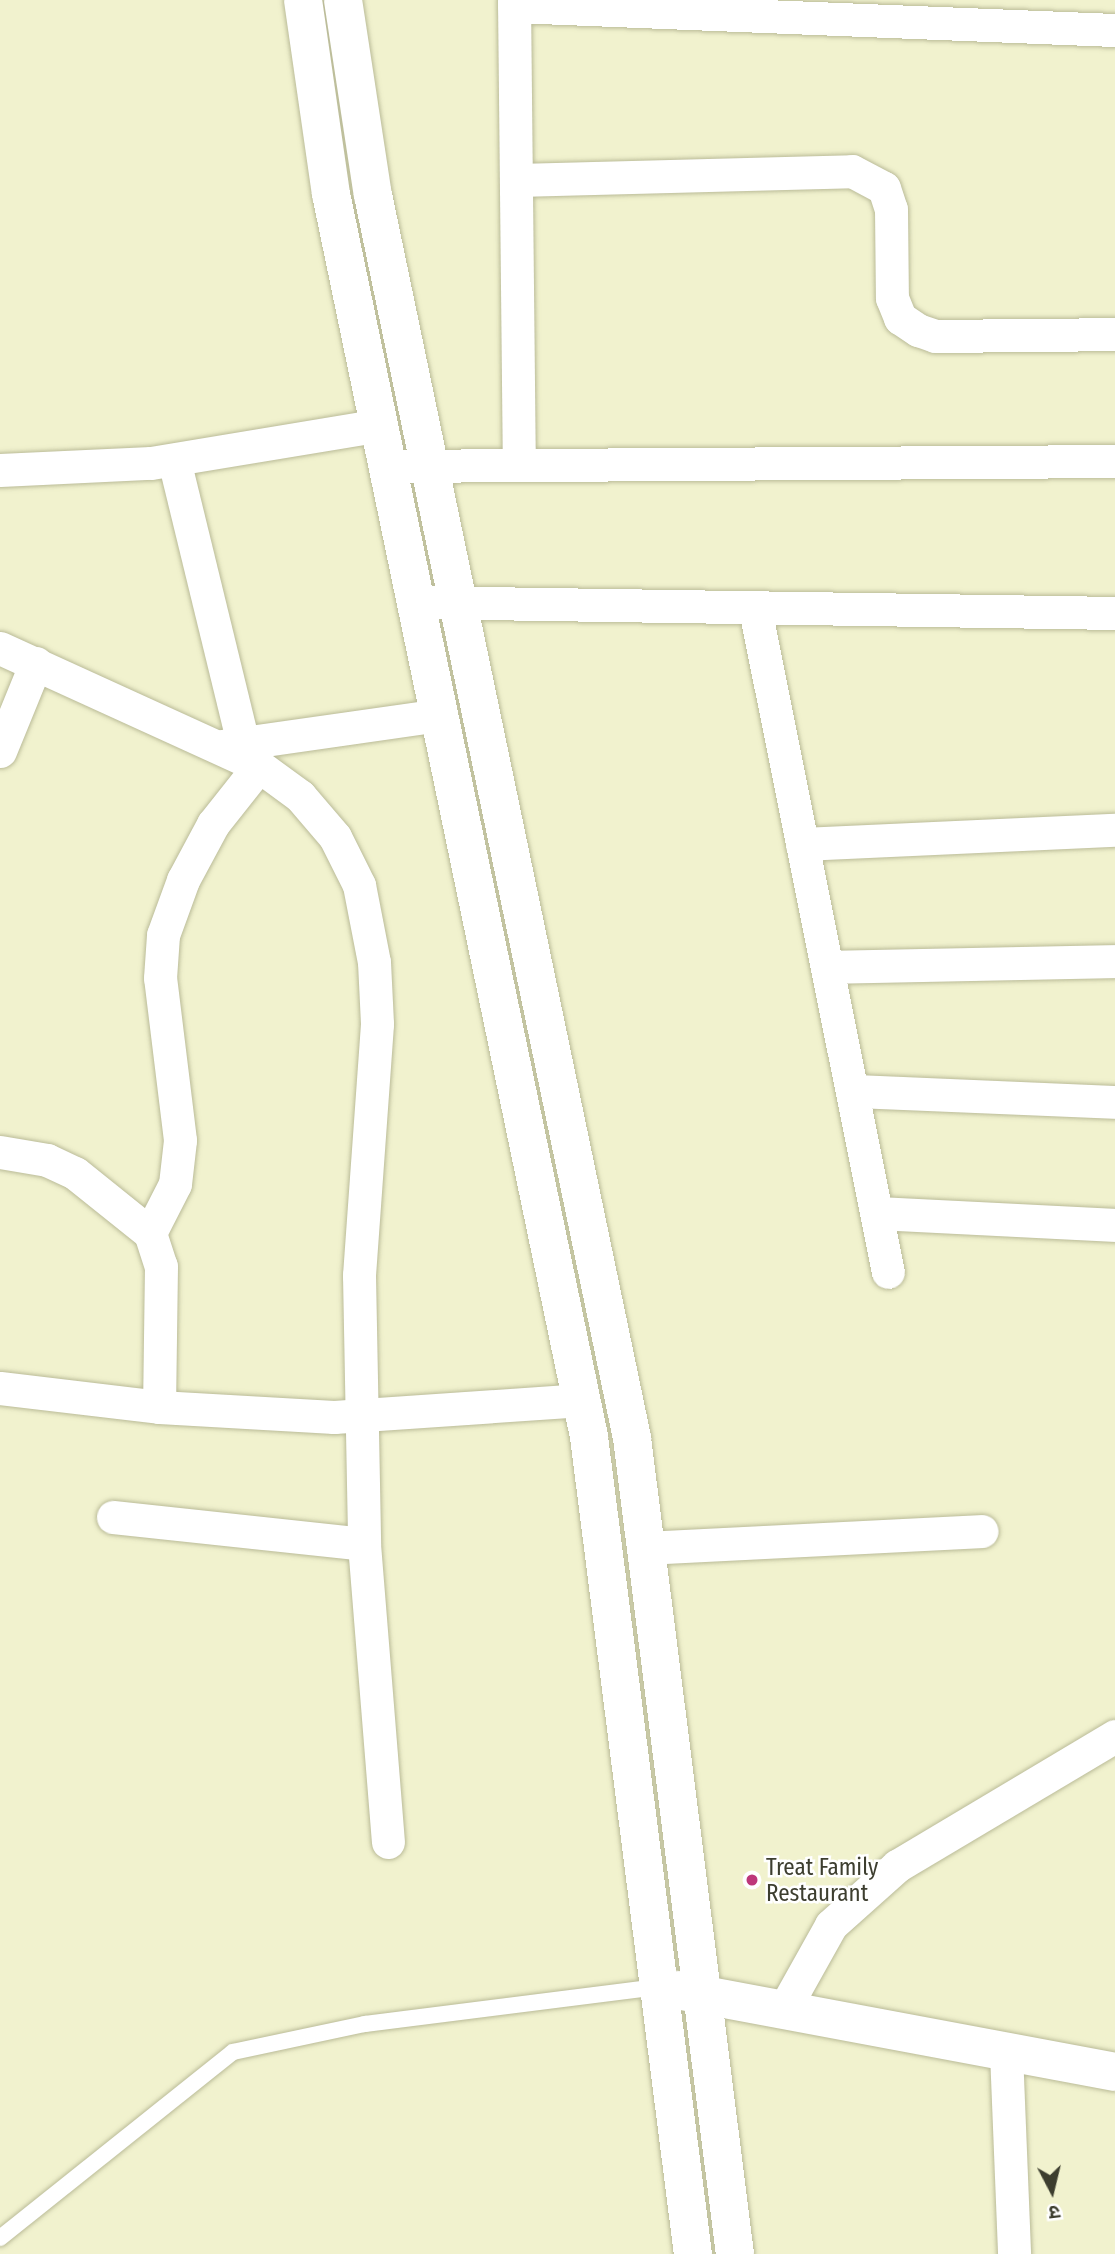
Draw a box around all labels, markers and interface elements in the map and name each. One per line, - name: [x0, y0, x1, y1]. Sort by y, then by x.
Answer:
- place label: Treat Family Restaurant: [766, 1853, 878, 1907]
- marker: Treat Family Restaurant: [744, 1872, 760, 1888]
- north arrow: [1017, 2156, 1087, 2226]
- text: उ: [1048, 2200, 1062, 2224]

